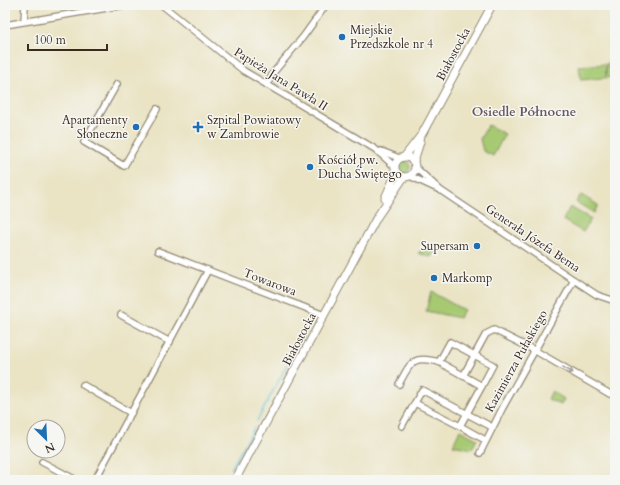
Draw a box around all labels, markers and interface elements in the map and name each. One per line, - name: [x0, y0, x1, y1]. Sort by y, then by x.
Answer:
- place label: Miejskie Przedszkole nr 4: [350, 22, 433, 52]
- street label: Białostocka: [432, 24, 474, 83]
- scale bar: [28, 26, 107, 52]
- text: 100 m: [34, 32, 67, 48]
- marker: Miejskie Przedszkole nr 4: [337, 32, 347, 42]
- street label: Papieża Jana Pawła II: [231, 44, 331, 114]
- district label: Osiedle Północne: [472, 103, 576, 121]
- place label: Apartamenty Słoneczne: [62, 112, 129, 142]
- place label: Szpital Powiatowy w Zambrowie: [207, 112, 302, 142]
- marker: Szpital Powiatowy w Zambrowie: [192, 121, 204, 133]
- marker: Apartamenty Słoneczne: [131, 122, 141, 132]
- place label: Kościół pw. Ducha Świętego: [318, 152, 402, 182]
- marker: Kościół pw. Ducha Świętego: [305, 162, 315, 172]
- street label: Generała Józefa Bema: [483, 200, 584, 276]
- place label: Supersam: [421, 238, 470, 254]
- marker: Supersam: [472, 241, 482, 251]
- street label: Towarowa: [241, 265, 300, 300]
- place label: Markomp: [442, 270, 492, 286]
- marker: Markomp: [429, 273, 439, 283]
- street label: Kazimierza Pułaskiego: [481, 307, 551, 415]
- street label: Białostocka: [278, 309, 320, 368]
- one-way arrow: [562, 366, 574, 374]
- north arrow: [26, 419, 66, 459]
- text: N: [42, 439, 57, 457]

